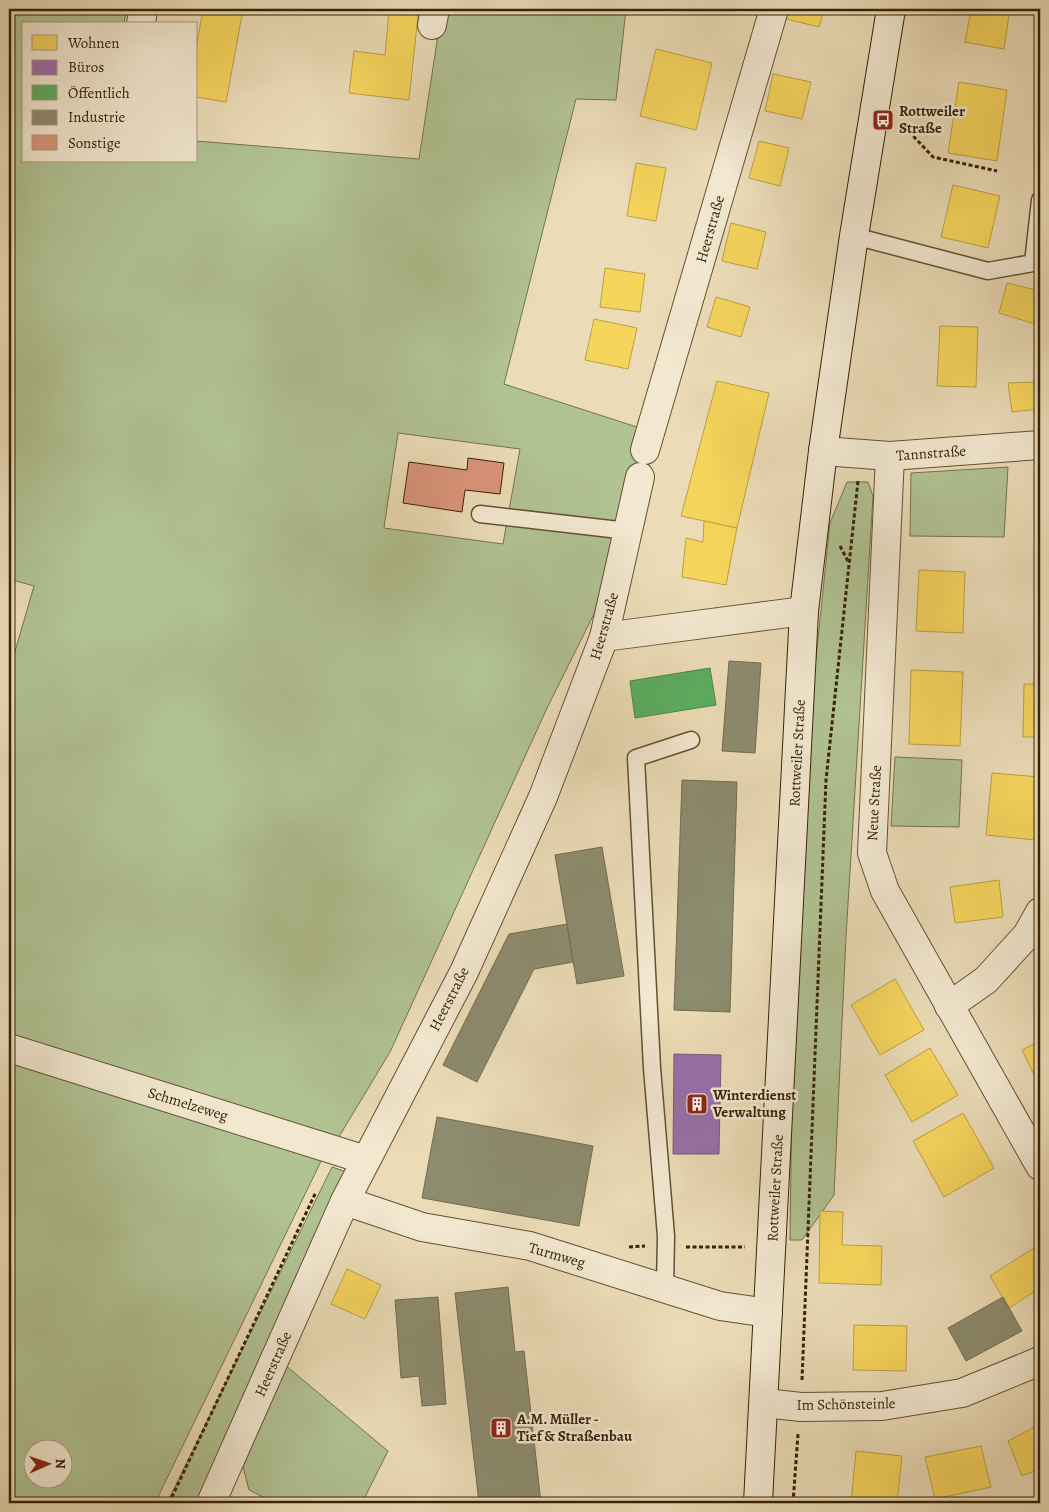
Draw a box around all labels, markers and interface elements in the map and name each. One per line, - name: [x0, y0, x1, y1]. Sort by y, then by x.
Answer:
- legend: [22, 22, 198, 162]
- text: Wohnen: [67, 33, 120, 53]
- text: Büros: [68, 57, 104, 77]
- text: Öffentlich: [68, 83, 130, 103]
- place label: Rottweiler Straße: [899, 101, 965, 138]
- text: Industrie: [68, 107, 126, 127]
- bus stop icon: Rottweiler Straße: [871, 108, 895, 132]
- text: Sonstige: [68, 133, 121, 153]
- street label: Heerstraße: [691, 193, 729, 265]
- street label: Tannstraße: [895, 441, 967, 465]
- street label: Heerstraße: [585, 590, 623, 662]
- street label: Rottweiler Straße: [784, 699, 810, 807]
- street label: Neue Straße: [862, 764, 886, 842]
- street label: Heerstraße: [424, 963, 474, 1034]
- street label: Schmelzeweg: [145, 1082, 231, 1126]
- place label: Winterdienst Verwaltung: [712, 1085, 796, 1122]
- building icon: Winterdienst Verwaltung: [685, 1092, 709, 1116]
- street label: Rottweiler Straße: [762, 1134, 788, 1242]
- street label: Turmweg: [526, 1237, 588, 1273]
- street label: Heerstraße: [250, 1328, 296, 1400]
- street label: Im Schönsteinle: [796, 1393, 896, 1415]
- place label: A.M. Müller - Tief & Straßenbau: [516, 1409, 633, 1446]
- building icon: A.M. Müller - Tief & Straßenbau: [489, 1416, 513, 1440]
- north arrow: [22, 1440, 72, 1490]
- text: N: [51, 1458, 70, 1469]

